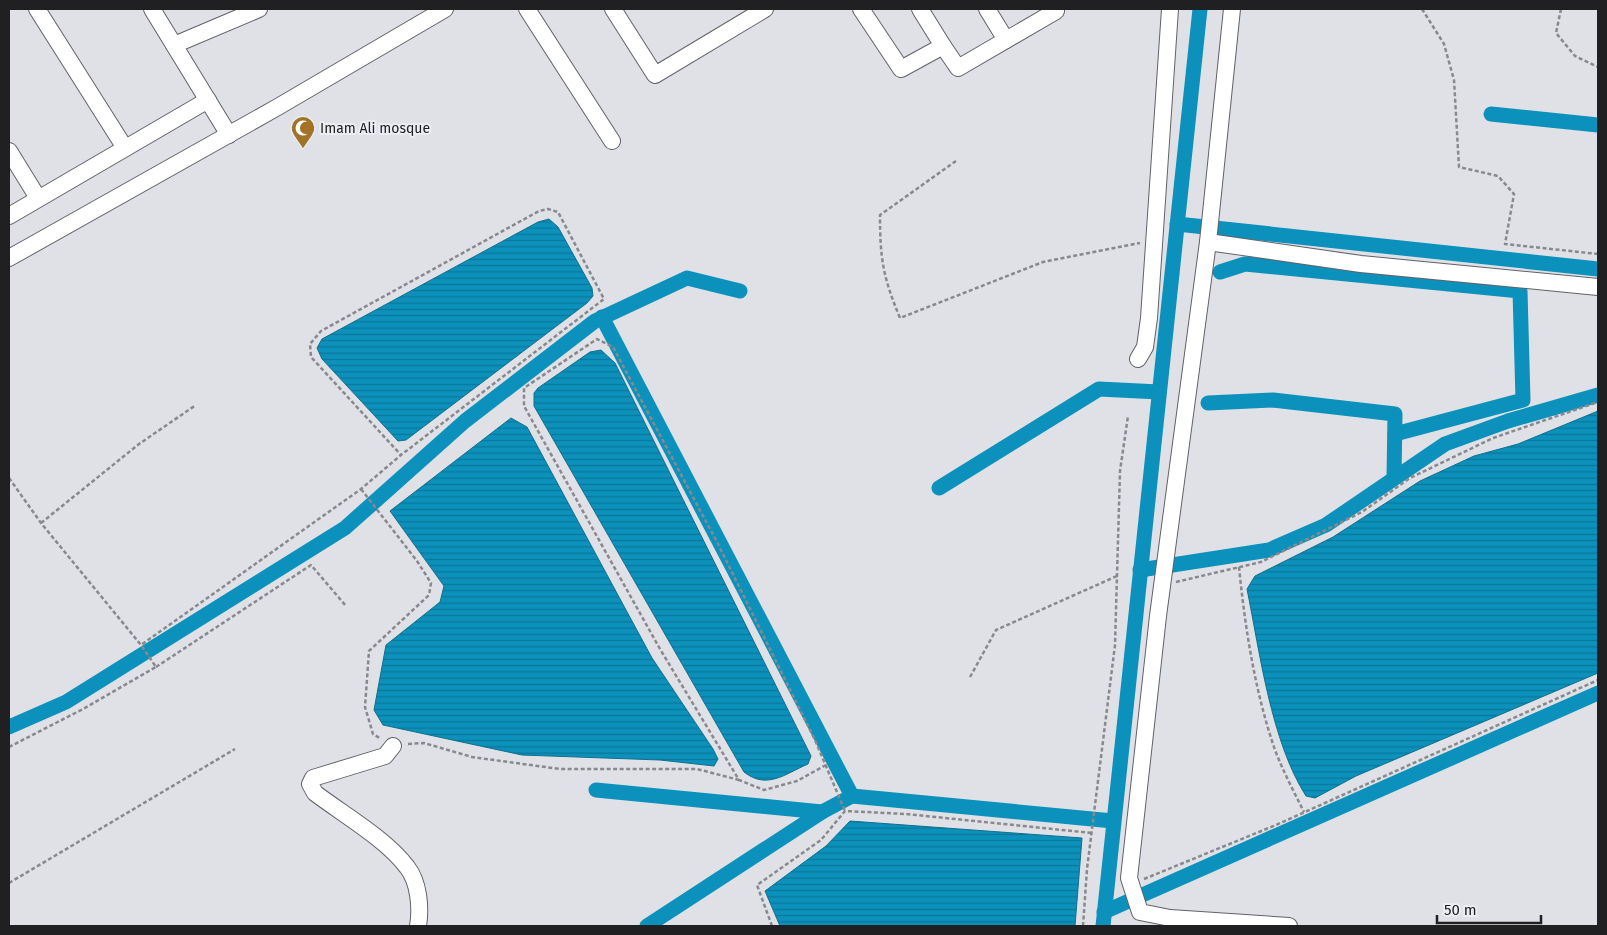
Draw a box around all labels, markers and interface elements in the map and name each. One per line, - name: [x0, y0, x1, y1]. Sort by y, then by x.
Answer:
- mosque icon: Imam Ali mosque: [290, 115, 316, 149]
- place label: Imam Ali mosque: [320, 120, 430, 137]
- scale bar: [1437, 892, 1541, 924]
- text: 50 m: [1444, 901, 1477, 919]

